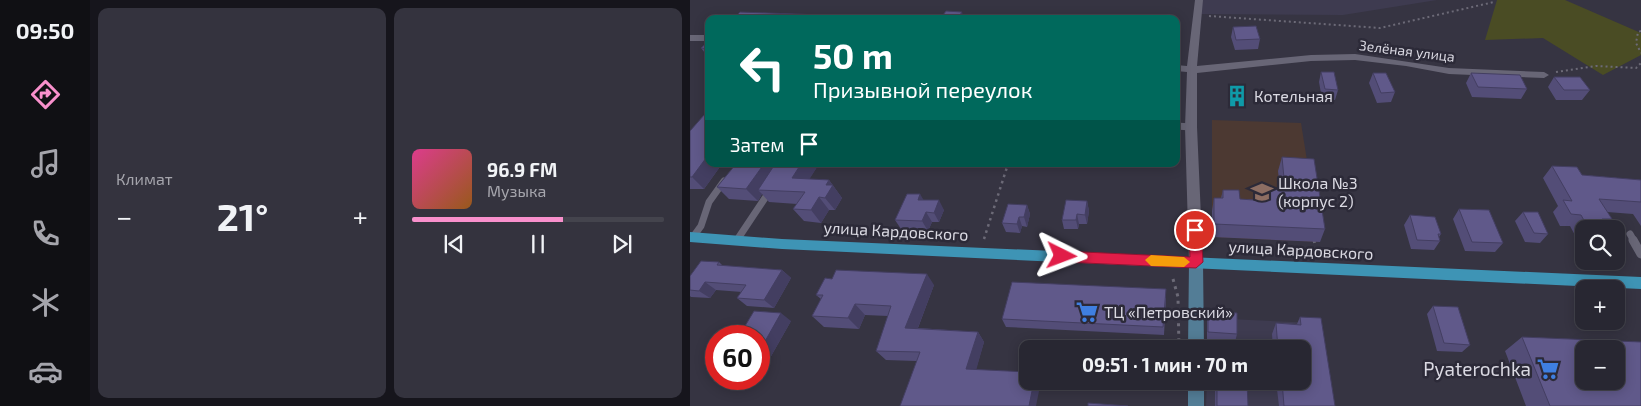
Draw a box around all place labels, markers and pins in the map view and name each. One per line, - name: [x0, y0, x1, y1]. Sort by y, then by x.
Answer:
- building icon: Котельная: [1224, 83, 1250, 109]
- place label: Котельная: [1254, 86, 1333, 105]
- place label: Школа №3 (корпус 2): [1278, 173, 1358, 211]
- school or university icon: Школа №3 (корпус 2): [1249, 179, 1275, 205]
- pin: [1174, 209, 1216, 251]
- supermarket icon: ТЦ «Петровский»: [1074, 299, 1100, 325]
- place label: ТЦ «Петровский»: [1104, 302, 1233, 321]
- supermarket icon: Pyaterochka: [1535, 356, 1561, 382]
- place label: Pyaterochka: [1423, 357, 1531, 380]

